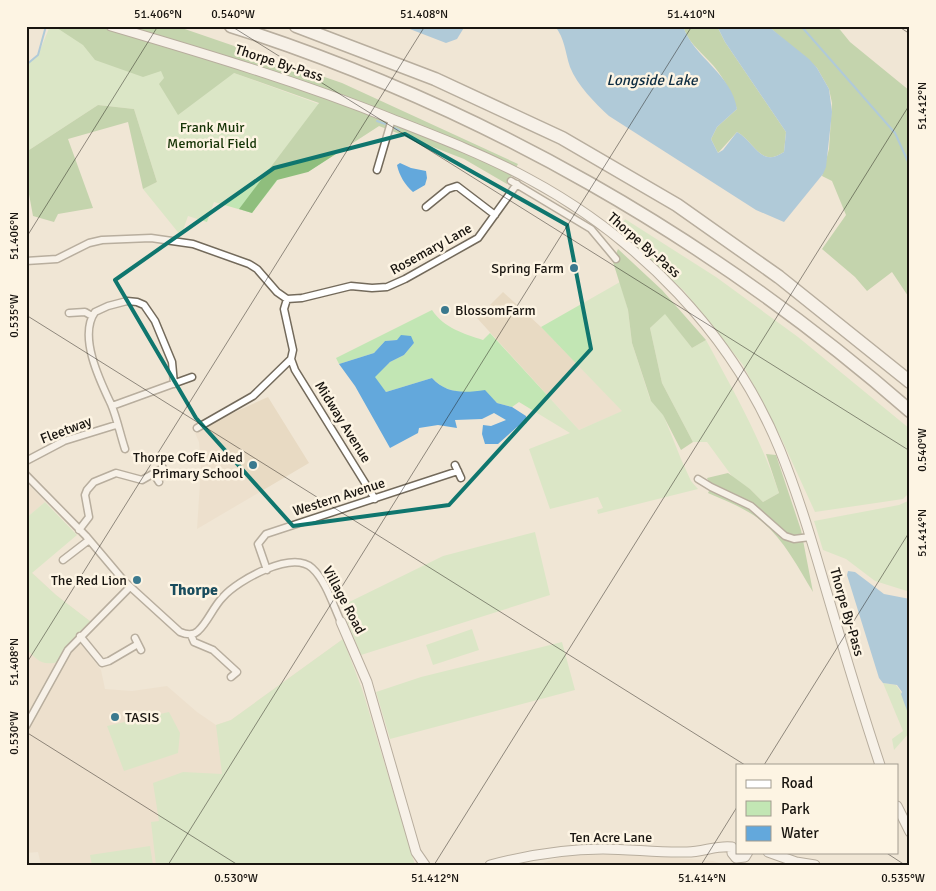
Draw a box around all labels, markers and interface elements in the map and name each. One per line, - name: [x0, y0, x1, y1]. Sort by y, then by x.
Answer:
- text: 51.406°N: [134, 7, 182, 22]
- text: 0.540°W: [211, 7, 255, 22]
- text: 51.408°N: [400, 7, 448, 22]
- text: 51.410°N: [667, 7, 715, 22]
- street label: Thorpe By-Pass: [233, 41, 325, 85]
- water label: Longside Lake: [607, 71, 699, 89]
- text: 51.412°N: [915, 82, 930, 130]
- park label: Frank Muir Memorial Field: [167, 119, 257, 152]
- street label: Thorpe By-Pass: [604, 209, 684, 281]
- text: 51.406°N: [7, 212, 22, 260]
- street label: Rosemary Lane: [387, 220, 475, 278]
- place label: Spring Farm: [491, 260, 564, 277]
- marker: Spring Farm: [568, 262, 580, 274]
- text: 0.535°W: [7, 294, 22, 338]
- place label: BlossomFarm: [455, 302, 536, 319]
- marker: BlossomFarm: [439, 304, 451, 316]
- street label: Midway Avenue: [311, 378, 375, 466]
- street label: Fleetway: [38, 412, 95, 448]
- text: 0.540°W: [915, 428, 930, 472]
- place label: Thorpe CofE Aided Primary School: [133, 449, 243, 482]
- marker: Thorpe CofE Aided Primary School: [247, 459, 259, 471]
- street label: Western Avenue: [291, 474, 387, 520]
- text: 51.414°N: [915, 509, 930, 557]
- street label: Village Road: [319, 563, 369, 637]
- street label: Thorpe By-Pass: [826, 566, 868, 658]
- place label: The Red Lion: [51, 572, 127, 589]
- marker: The Red Lion: [131, 574, 143, 586]
- district label: Thorpe: [170, 580, 218, 600]
- text: 51.408°N: [7, 638, 22, 686]
- place label: TASIS: [125, 709, 159, 726]
- text: 0.530°W: [7, 711, 22, 755]
- marker: TASIS: [109, 711, 121, 723]
- legend: [736, 764, 898, 854]
- text: Road: [781, 774, 813, 792]
- text: Park: [781, 800, 810, 818]
- text: Water: [781, 824, 819, 842]
- street label: Ten Acre Lane: [570, 829, 652, 846]
- text: 0.530°W: [214, 871, 258, 886]
- text: 51.412°N: [411, 871, 459, 886]
- text: 51.414°N: [678, 871, 726, 886]
- text: 0.535°W: [881, 871, 925, 886]

